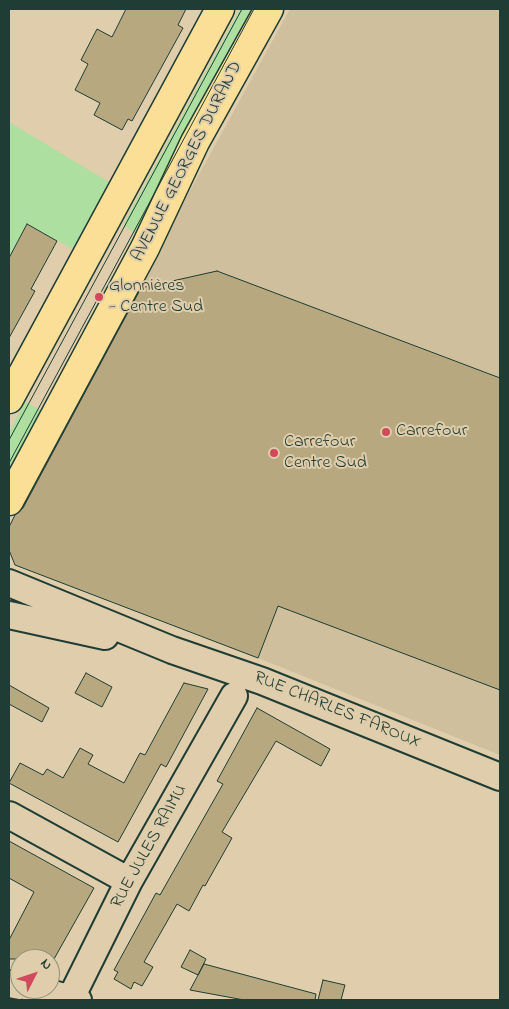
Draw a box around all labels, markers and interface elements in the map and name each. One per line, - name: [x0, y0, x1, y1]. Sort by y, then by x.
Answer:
- street label: AVENUE GEORGES DURAND: [128, 58, 248, 266]
- place label: Glonnières - Centre Sud: [109, 276, 203, 318]
- marker: Glonnières - Centre Sud: [93, 291, 105, 303]
- place label: Carrefour: [396, 421, 467, 443]
- marker: Carrefour: [380, 426, 392, 438]
- place label: Carrefour Centre Sud: [284, 432, 367, 474]
- marker: Carrefour Centre Sud: [268, 447, 280, 459]
- street label: RUE CHARLES FAROUX: [250, 668, 424, 754]
- street label: RUE JULES RAIMU: [107, 781, 193, 913]
- north arrow: [10, 949, 60, 999]
- text: N: [35, 954, 57, 975]

